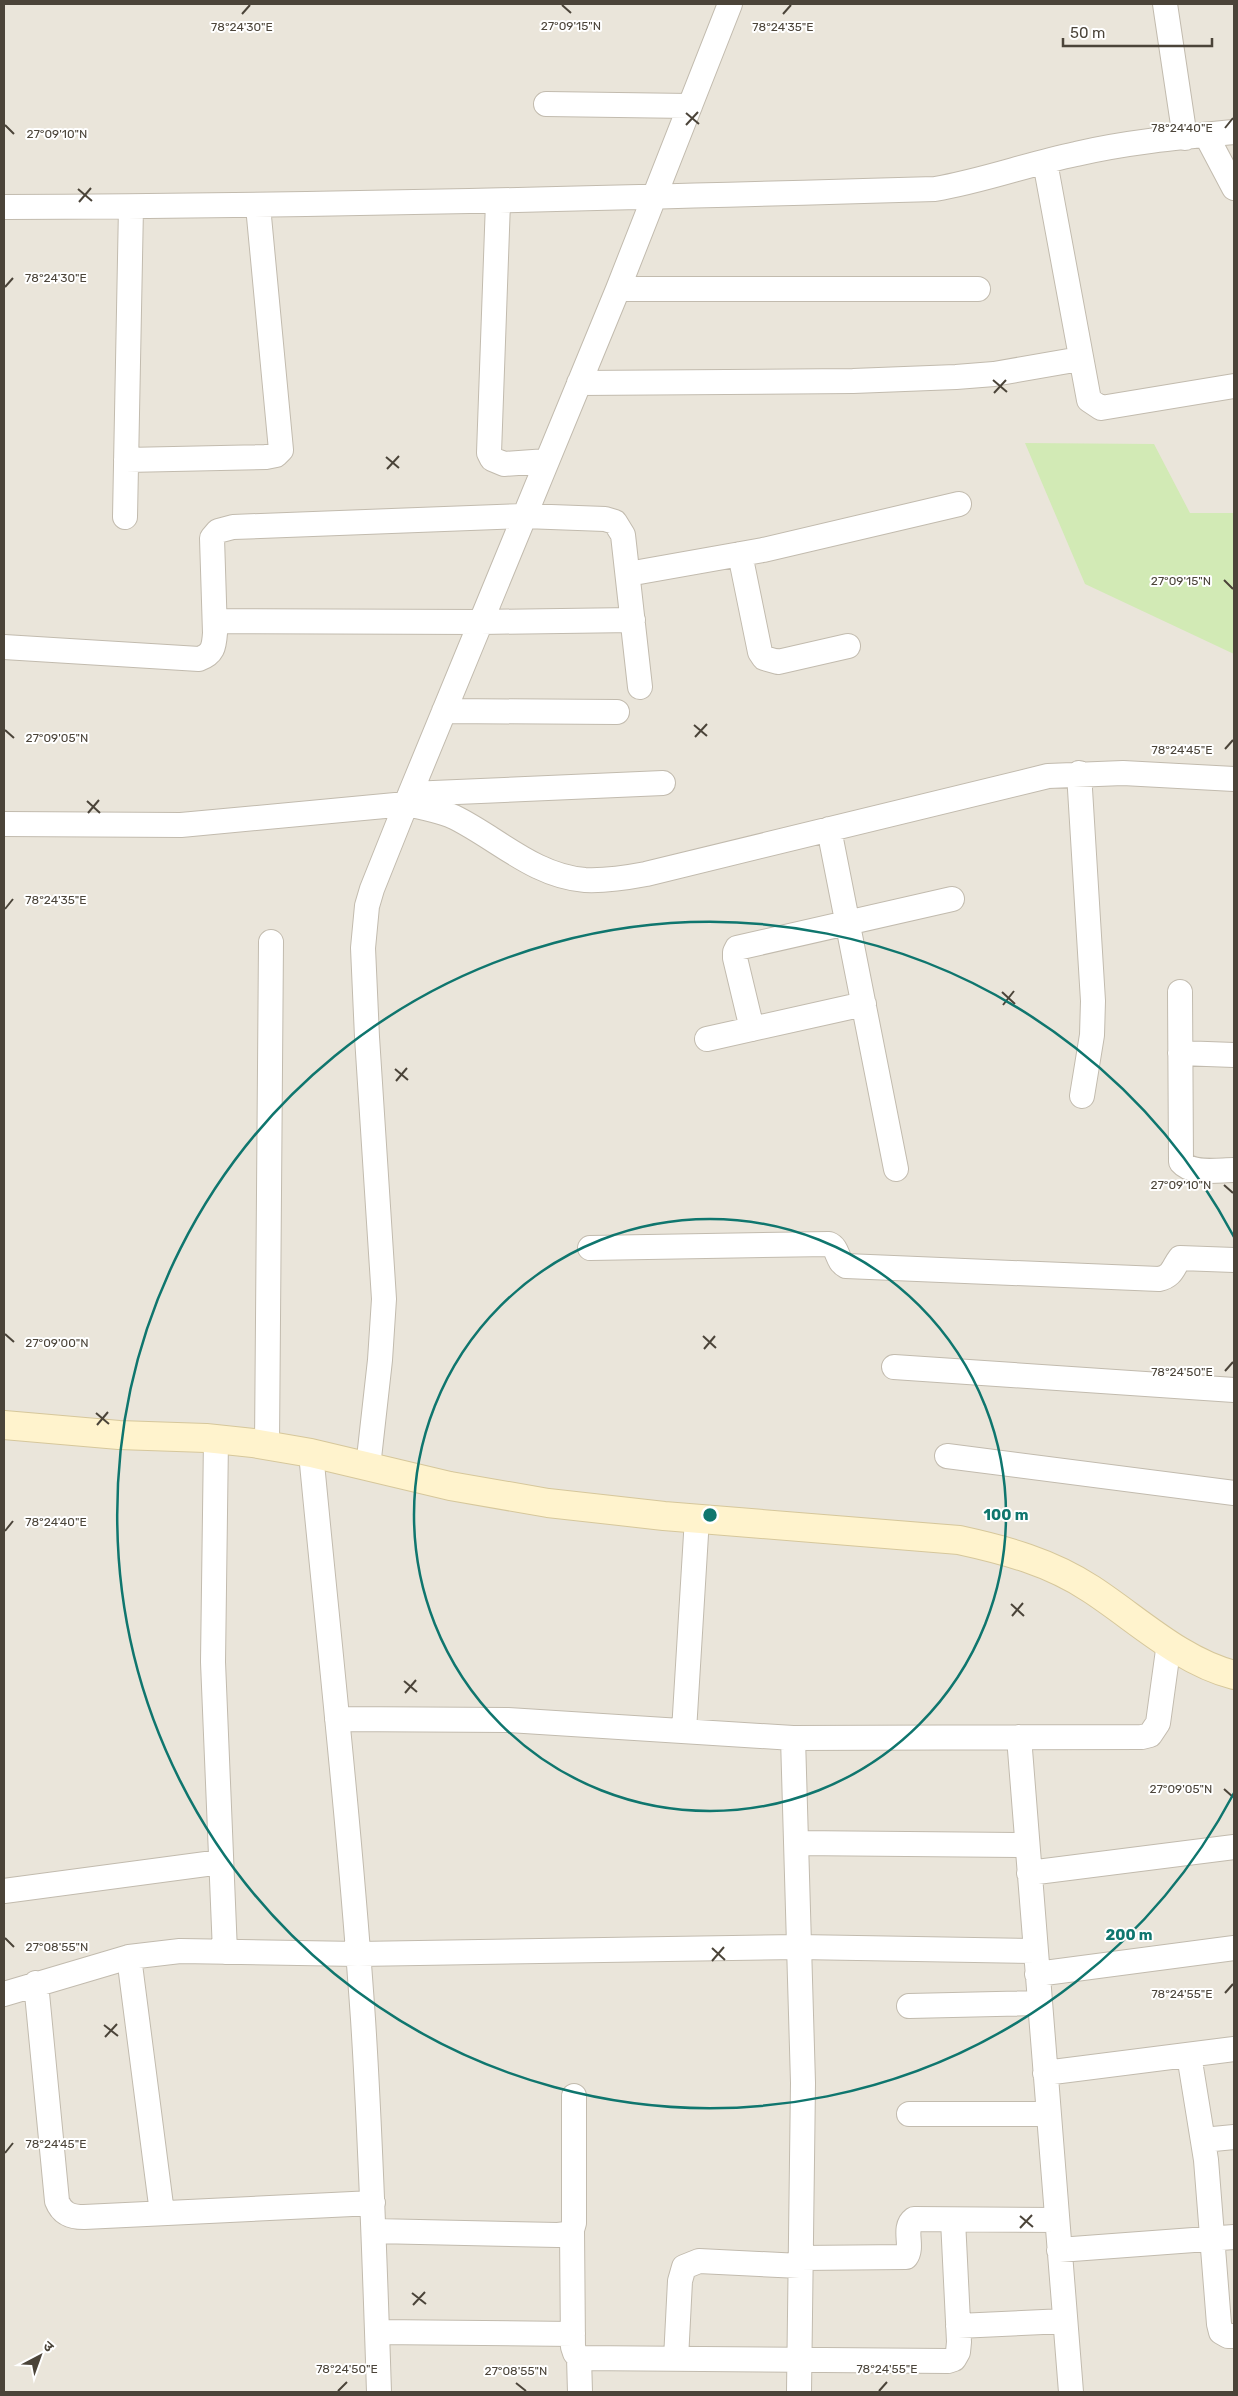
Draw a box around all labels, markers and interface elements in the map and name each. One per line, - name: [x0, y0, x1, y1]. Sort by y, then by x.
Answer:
- scale bar: [1063, 15, 1212, 47]
- text: 27°09'15"N: [541, 19, 601, 33]
- text: 78°24'30"E: [211, 20, 273, 34]
- text: 78°24'35"E: [752, 20, 814, 34]
- text: 50 m: [1070, 24, 1105, 42]
- text: 78°24'40"E: [1151, 121, 1213, 135]
- text: 27°09'10"N: [27, 127, 87, 141]
- text: 78°24'30"E: [25, 271, 87, 285]
- text: 27°09'15"N: [1151, 574, 1211, 588]
- text: 27°09'05"N: [26, 731, 88, 745]
- text: 78°24'45"E: [1152, 743, 1212, 757]
- text: 78°24'35"E: [25, 893, 87, 907]
- text: 27°09'10"N: [1151, 1178, 1211, 1192]
- text: 27°09'00"N: [25, 1336, 89, 1350]
- text: 78°24'50"E: [1151, 1365, 1213, 1379]
- centre of rings: [701, 1506, 719, 1524]
- text: 100 m: [984, 1506, 1028, 1524]
- text: 78°24'40"E: [25, 1515, 87, 1529]
- text: 27°09'05"N: [1150, 1782, 1212, 1796]
- text: 200 m: [1105, 1926, 1153, 1944]
- text: 27°08'55"N: [26, 1940, 88, 1954]
- text: 78°24'55"E: [1151, 1987, 1213, 2001]
- text: 78°24'45"E: [26, 2137, 86, 2151]
- north arrow: [15, 2331, 65, 2381]
- text: उ: [40, 2337, 57, 2356]
- text: 78°24'50"E: [316, 2362, 378, 2376]
- text: 78°24'55"E: [856, 2362, 918, 2376]
- text: 27°08'55"N: [485, 2364, 547, 2378]

